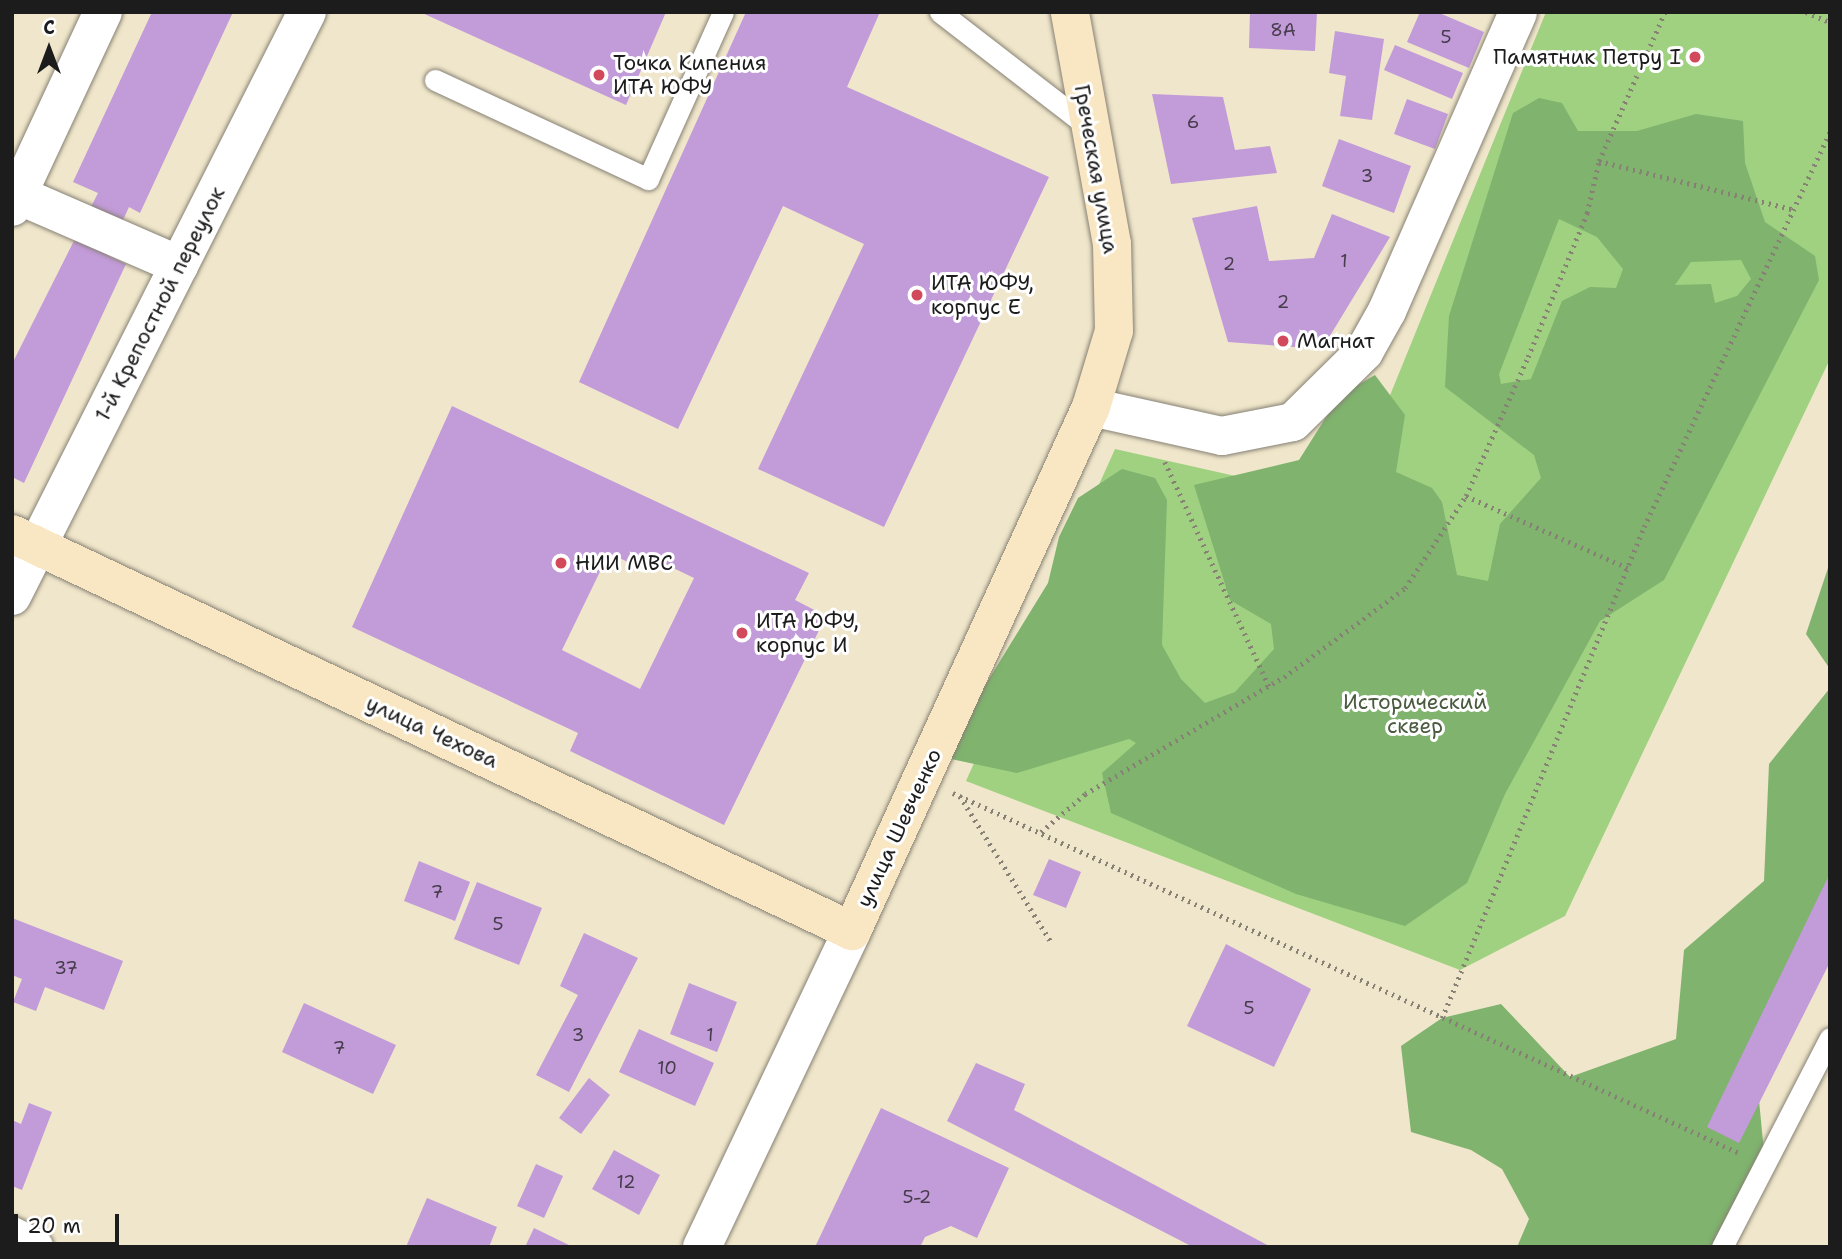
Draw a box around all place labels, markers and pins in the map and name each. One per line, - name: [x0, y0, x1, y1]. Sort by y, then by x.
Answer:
- place label: Памятник Петру I: [1493, 44, 1681, 70]
- marker: Памятник Петру I: [1687, 49, 1703, 65]
- place label: Точка Кипения ИТА ЮФУ: [613, 50, 766, 100]
- marker: Точка Кипения ИТА ЮФУ: [591, 67, 607, 83]
- place label: ИТА ЮФУ, корпус Е: [931, 270, 1034, 320]
- marker: ИТА ЮФУ, корпус Е: [909, 287, 925, 303]
- place label: Магнат: [1297, 328, 1375, 354]
- marker: Магнат: [1275, 333, 1291, 349]
- place label: НИИ МВС: [575, 550, 673, 576]
- marker: НИИ МВС: [553, 555, 569, 571]
- place label: ИТА ЮФУ, корпус И: [756, 608, 859, 658]
- marker: ИТА ЮФУ, корпус И: [734, 625, 750, 641]

